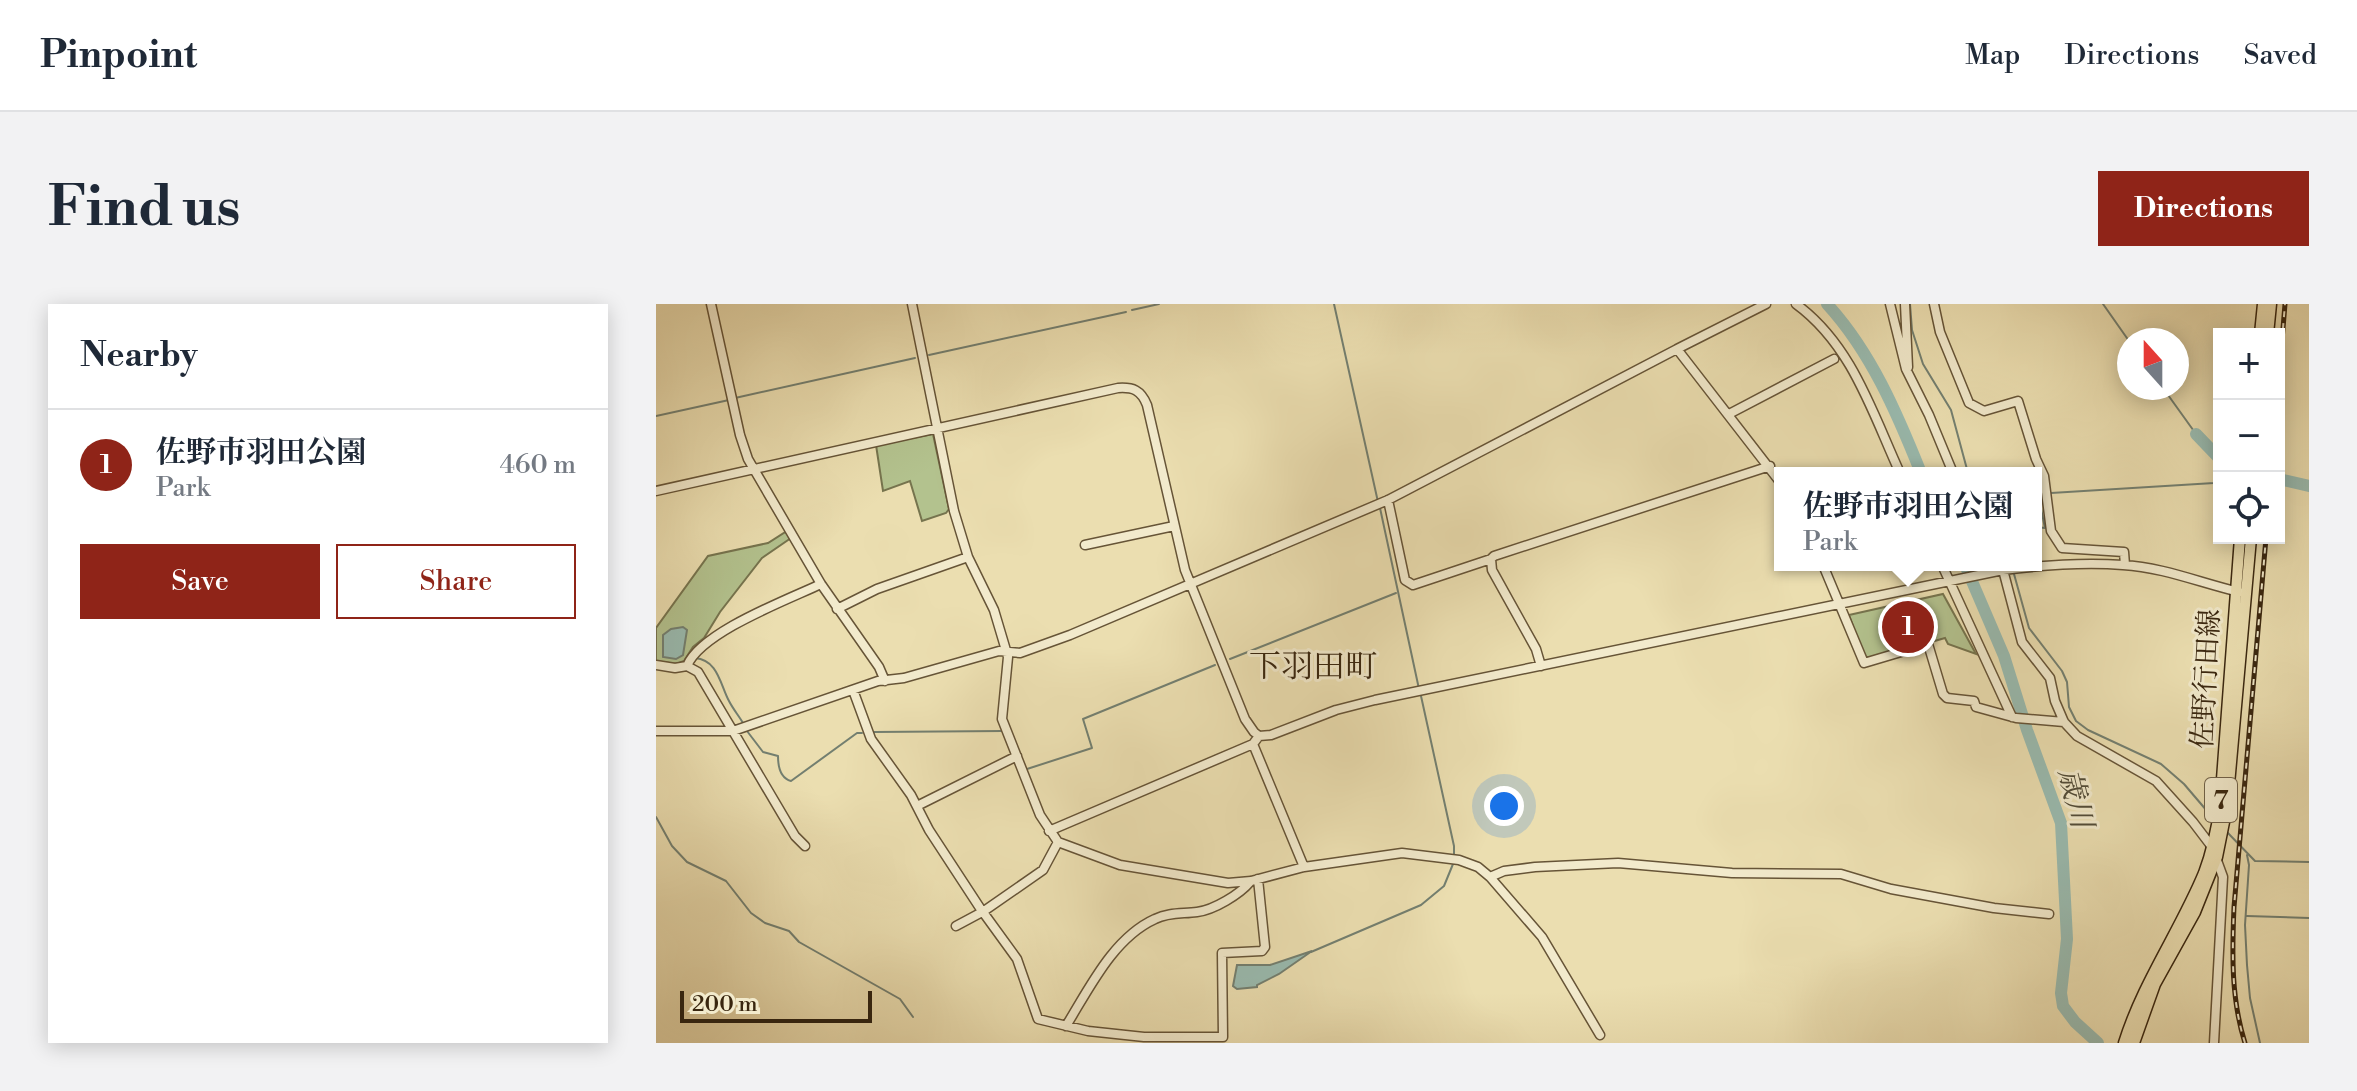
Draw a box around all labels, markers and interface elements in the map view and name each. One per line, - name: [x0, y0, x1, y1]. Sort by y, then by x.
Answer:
- text: Pinpoint: [40, 32, 197, 79]
- text: Map: [1965, 38, 2020, 73]
- text: Directions: [2064, 38, 2199, 73]
- text: Saved: [2243, 38, 2317, 73]
- button: Directions: [2098, 171, 2309, 246]
- text: Find us: [48, 173, 241, 243]
- north arrow: [2117, 328, 2189, 400]
- map controls: [2213, 328, 2285, 544]
- button: +: [2213, 328, 2285, 400]
- text: Nearby: [80, 335, 198, 377]
- button: −: [2213, 400, 2285, 472]
- text: 佐野市羽田公園: [156, 434, 366, 472]
- text: 1: [100, 449, 112, 481]
- text: 460 m: [499, 449, 576, 481]
- popup: [1774, 467, 2042, 571]
- text: Park: [156, 472, 210, 504]
- button: locate: [2213, 472, 2285, 544]
- text: 佐野市羽田公園: [1803, 488, 2013, 526]
- text: Park: [1803, 526, 1857, 558]
- button: Save: [80, 544, 320, 619]
- button: Share: [336, 544, 576, 619]
- pin: 1: [1882, 597, 1934, 657]
- street label: 佐野行田線: [2185, 608, 2228, 750]
- district label: 下羽田町: [1249, 647, 1377, 687]
- water label: 歳川: [2049, 765, 2101, 835]
- road number: 7: [2205, 778, 2237, 822]
- your location: [1484, 786, 1524, 826]
- scale bar: [680, 987, 872, 1023]
- text: 200 m: [692, 991, 758, 1018]

